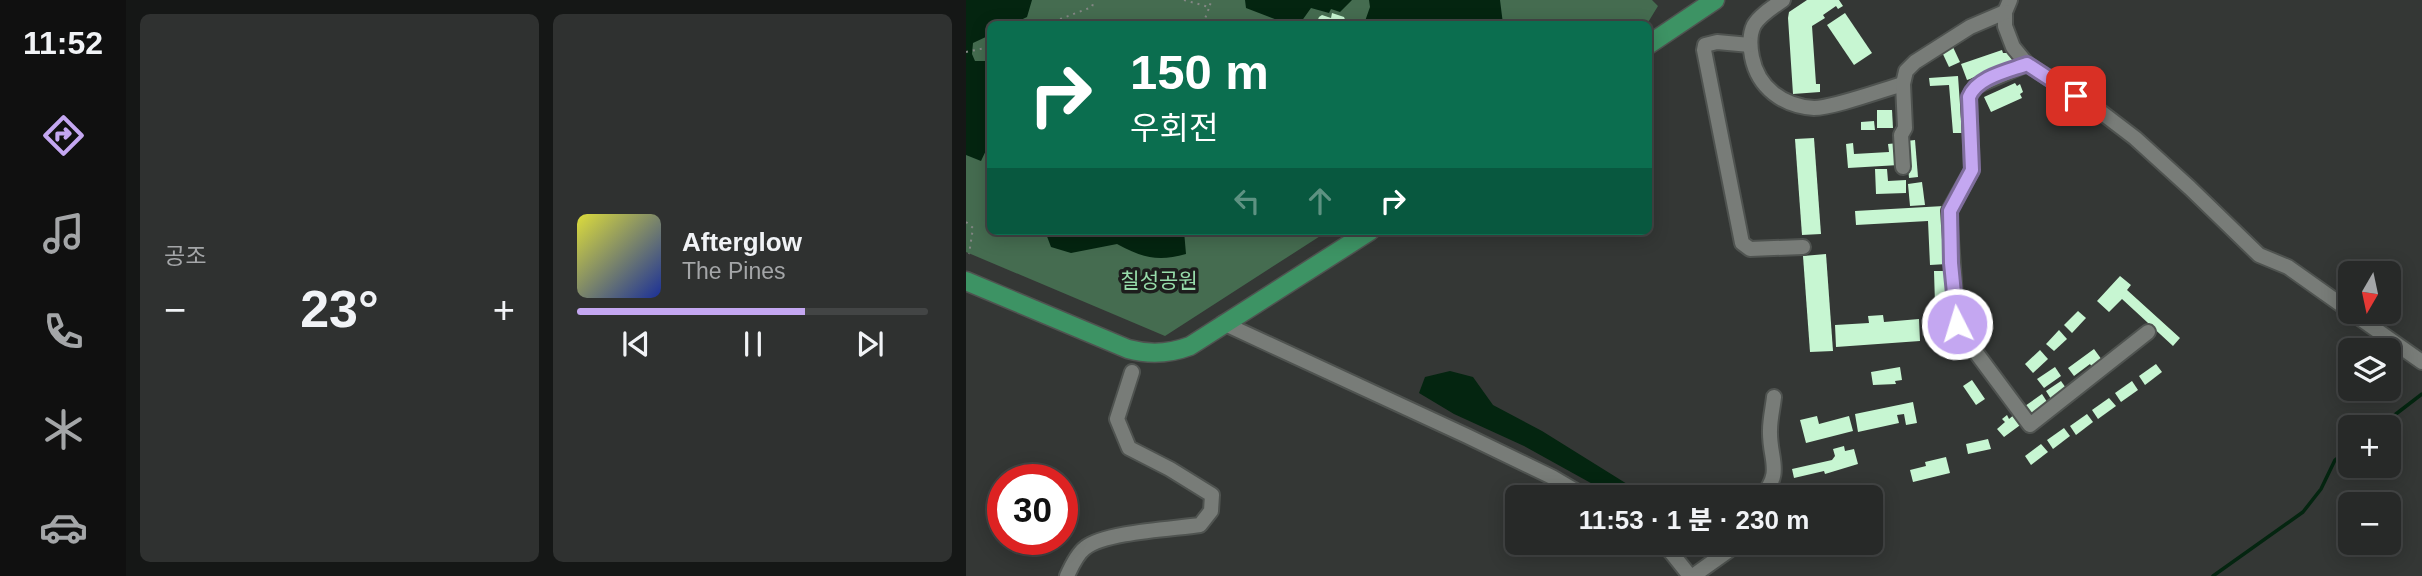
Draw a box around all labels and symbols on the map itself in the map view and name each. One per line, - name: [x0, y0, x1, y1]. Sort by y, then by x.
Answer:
- pin: [2046, 66, 2106, 126]
- north arrow: [2338, 261, 2401, 324]
- park label: 칠성공원: [1120, 269, 1198, 292]
- position arrow: [1920, 287, 1994, 361]
- speed limit sign: 30: [987, 464, 1078, 555]

